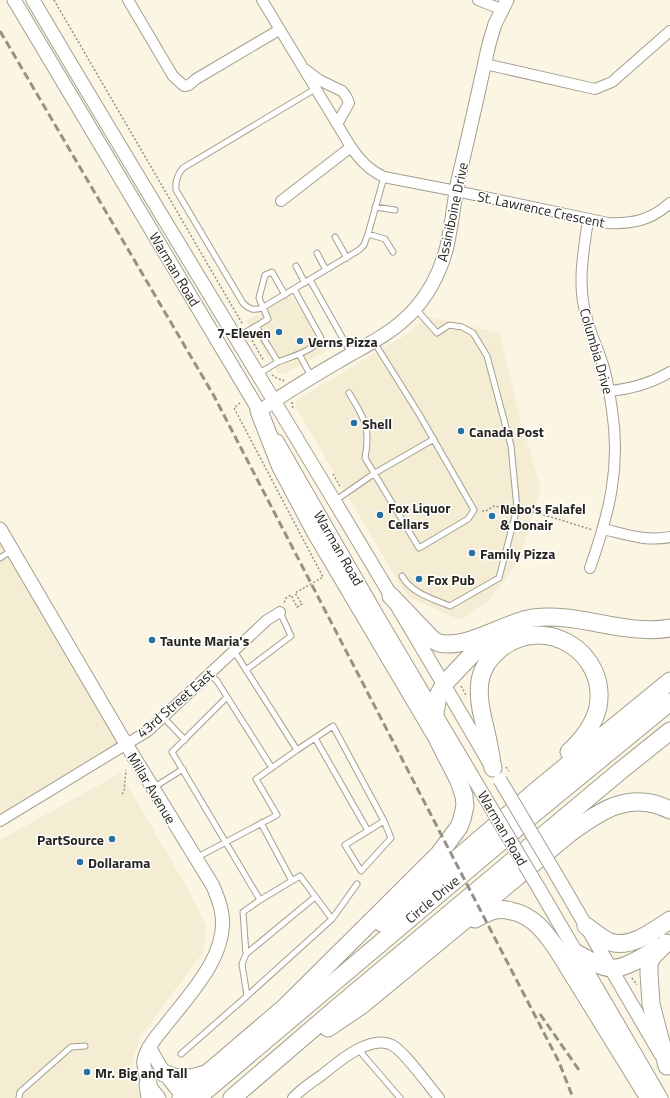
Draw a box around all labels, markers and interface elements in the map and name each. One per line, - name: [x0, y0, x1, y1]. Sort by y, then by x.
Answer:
- street label: Assiniboine Drive: [431, 160, 473, 264]
- street label: St. Lawrence Crescent: [475, 185, 607, 233]
- street label: Warman Road: [144, 228, 206, 310]
- street label: Columbia Drive: [575, 306, 619, 396]
- place label: 7-Eleven: [217, 322, 271, 343]
- marker: 7-Eleven: [274, 327, 284, 337]
- place label: Verns Pizza: [308, 331, 378, 352]
- marker: Verns Pizza: [295, 336, 305, 346]
- place label: Shell: [362, 413, 392, 434]
- marker: Shell: [349, 418, 359, 428]
- place label: Canada Post: [469, 421, 544, 442]
- marker: Canada Post: [456, 426, 466, 436]
- place label: Fox Liquor Cellars: [388, 497, 450, 534]
- place label: Nebo's Falafel & Donair: [500, 498, 586, 535]
- street label: Warman Road: [309, 507, 369, 589]
- marker: Fox Liquor Cellars: [375, 510, 385, 520]
- marker: Nebo's Falafel & Donair: [487, 511, 497, 521]
- place label: Family Pizza: [480, 543, 555, 564]
- marker: Family Pizza: [467, 548, 477, 558]
- place label: Fox Pub: [427, 569, 475, 590]
- marker: Fox Pub: [414, 574, 424, 584]
- place label: Taunte Maria's: [160, 630, 250, 651]
- marker: Taunte Maria's: [147, 635, 157, 645]
- street label: 43rd Street East: [132, 663, 218, 742]
- street label: Millar Avenue: [122, 748, 182, 828]
- street label: Warman Road: [473, 787, 533, 869]
- place label: PartSource: [37, 829, 104, 850]
- marker: PartSource: [107, 834, 117, 844]
- place label: Dollarama: [88, 852, 150, 873]
- marker: Dollarama: [75, 857, 85, 867]
- street label: Circle Drive: [400, 870, 464, 928]
- place label: Mr. Big and Tall: [95, 1062, 188, 1083]
- marker: Mr. Big and Tall: [82, 1067, 92, 1077]

